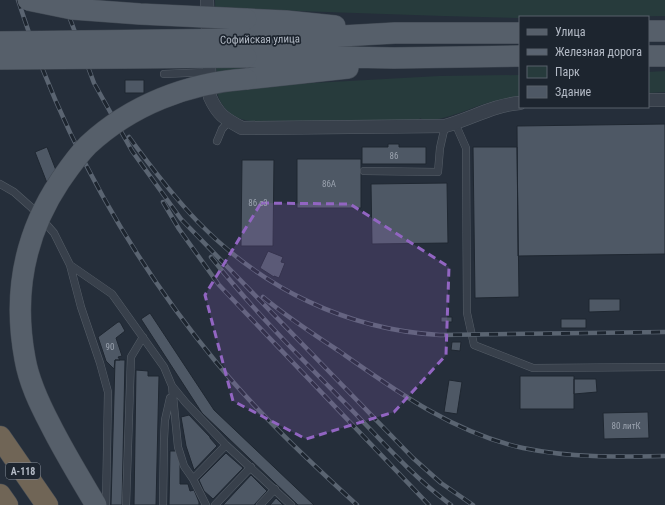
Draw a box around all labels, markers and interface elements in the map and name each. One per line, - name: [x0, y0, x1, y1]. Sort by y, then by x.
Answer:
- legend: [519, 16, 649, 108]
- text: Улица: [555, 25, 586, 39]
- street label: Софийская улица: [220, 32, 300, 47]
- text: Железная дорога: [555, 45, 642, 59]
- text: Парк: [555, 65, 580, 79]
- text: Здание: [555, 85, 592, 99]
- house number: 86: [390, 151, 398, 161]
- house number: 86А: [322, 179, 336, 189]
- house number: 86 с3: [248, 198, 268, 208]
- house number: 90: [106, 342, 114, 352]
- house number: 80 литК: [612, 421, 641, 431]
- road number: А-118: [6, 463, 40, 479]

